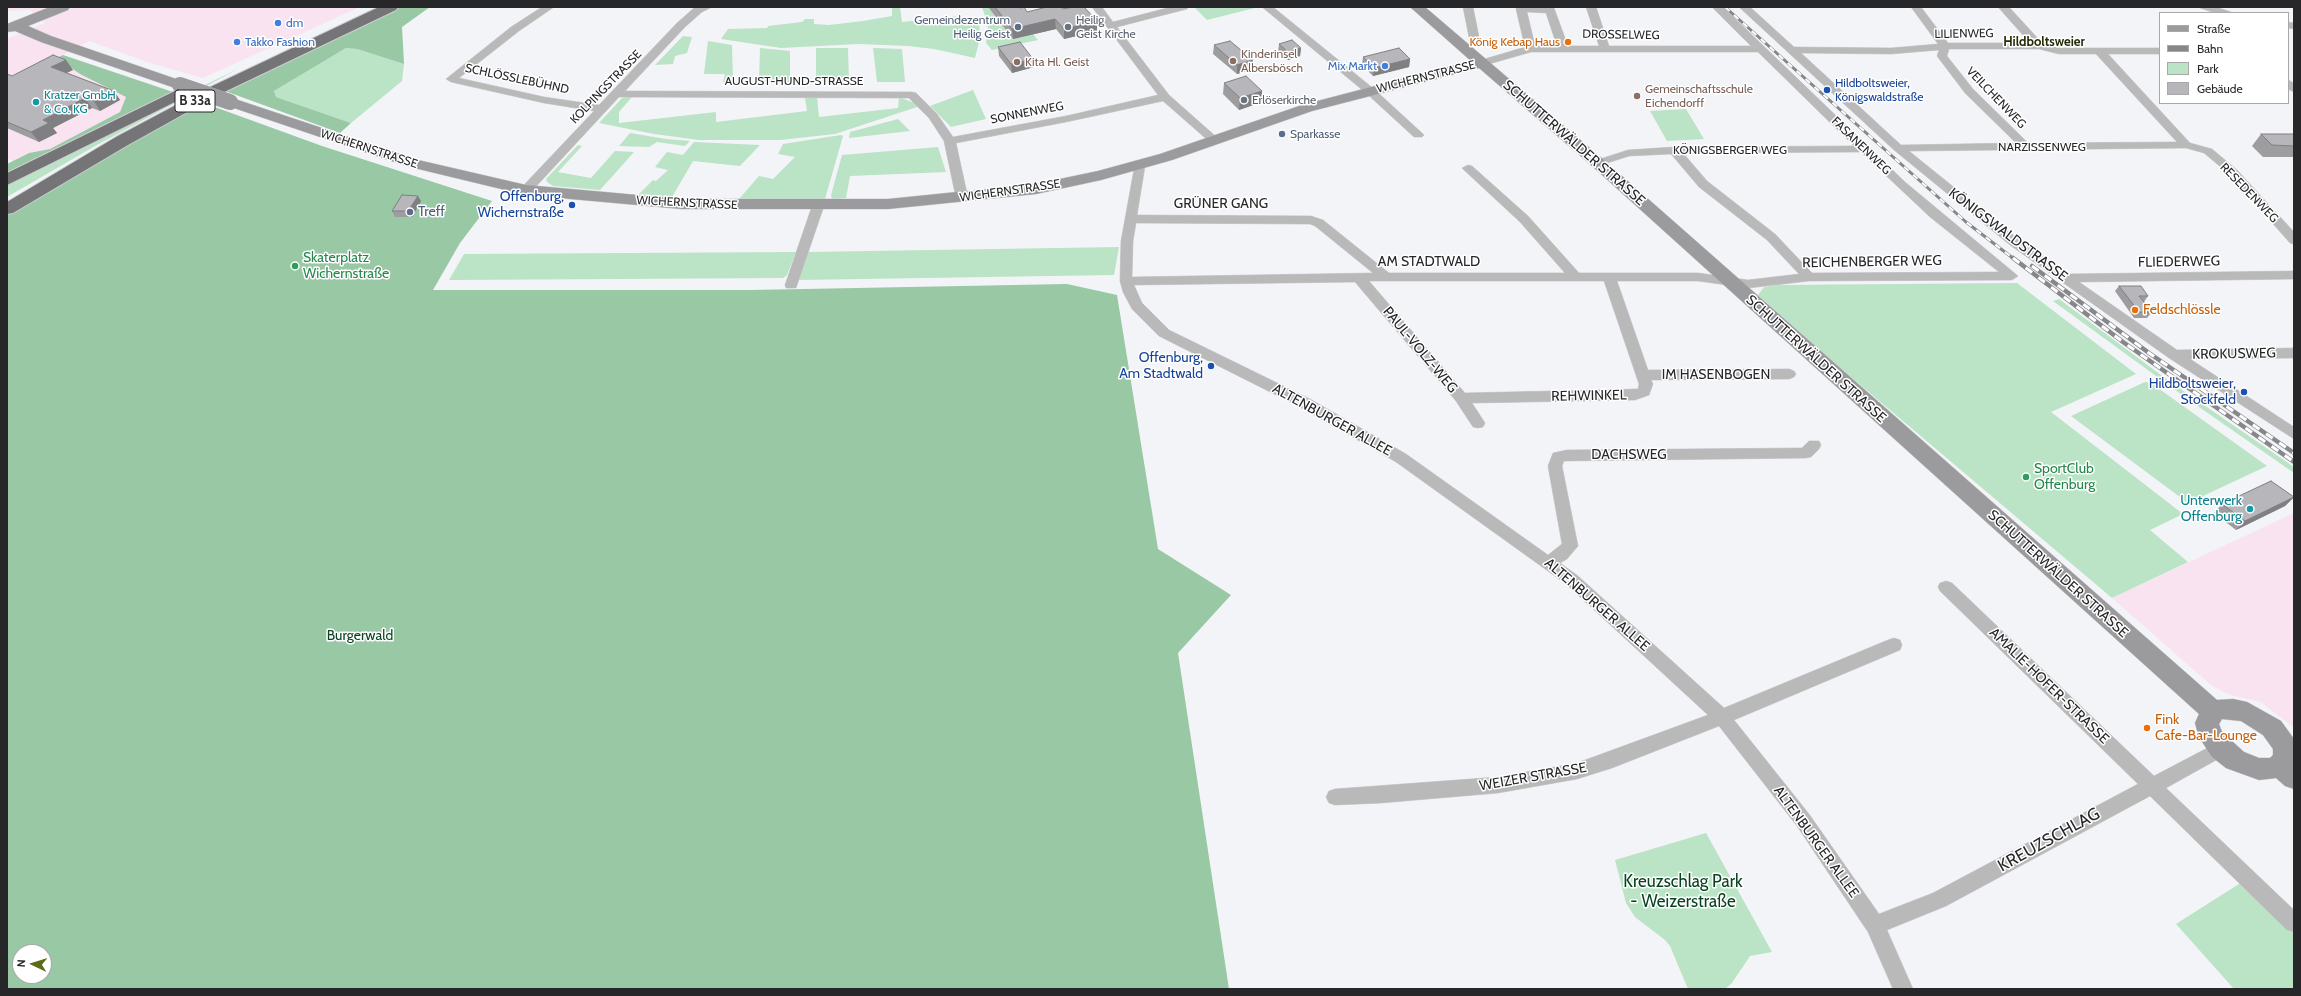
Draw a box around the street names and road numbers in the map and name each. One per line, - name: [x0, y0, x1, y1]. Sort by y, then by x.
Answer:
- street label: LILIENWEG: [1934, 26, 1994, 42]
- street label: DROSSELWEG: [1582, 27, 1660, 43]
- street label: KOLPINGSTRASSE: [567, 47, 645, 127]
- street label: WICHERNSTRASSE: [1375, 58, 1477, 96]
- street label: SCHLÖSSLEBÜHND: [464, 61, 570, 97]
- street label: VEILCHENWEG: [1963, 64, 2029, 132]
- street label: AUGUST-HUND-STRASSE: [725, 74, 863, 88]
- street label: SCHUTTERWÄLDER STRASSE: [1500, 77, 1648, 209]
- road number: B 33a: [175, 90, 215, 112]
- street label: SONNENWEG: [989, 99, 1065, 127]
- street label: FASANENWEG: [1828, 114, 1894, 178]
- street label: WICHERNSTRASSE: [319, 127, 419, 171]
- street label: NARZISSENWEG: [1998, 140, 2086, 154]
- street label: KÖNIGSBERGER WEG: [1673, 143, 1787, 157]
- street label: RESEDENWEG: [2217, 160, 2281, 226]
- street label: WICHERNSTRASSE: [959, 177, 1061, 205]
- street label: KÖNIGSWALDSTRASSE: [1945, 185, 2071, 285]
- street label: WICHERNSTRASSE: [636, 193, 738, 213]
- street label: GRÜNER GANG: [1174, 196, 1268, 212]
- street label: REICHENBERGER WEG: [1802, 252, 1942, 272]
- street label: FLIEDERWEG: [2138, 253, 2220, 271]
- street label: AM STADTWALD: [1378, 254, 1480, 270]
- street label: SCHUTTERWÄLDER STRASSE: [1743, 292, 1889, 426]
- street label: PAUL-VOLZ-WEG: [1379, 304, 1461, 396]
- street label: KROKUSWEG: [2192, 345, 2276, 363]
- street label: IM HASENBOGEN: [1662, 367, 1770, 383]
- street label: ALTENBURGER ALLEE: [1269, 380, 1395, 460]
- street label: REHWINKEL: [1551, 387, 1627, 405]
- street label: DACHSWEG: [1591, 447, 1667, 463]
- street label: SCHUTTERWÄLDER STRASSE: [1985, 507, 2131, 641]
- street label: ALTENBURGER ALLEE: [1541, 555, 1653, 655]
- street label: AMALIE-HOFER-STRASSE: [1986, 625, 2112, 747]
- street label: WEIZER STRASSE: [1478, 759, 1588, 795]
- street label: ALTENBURGER ALLEE: [1770, 783, 1862, 901]
- street label: KREUZSCHLAG: [1994, 804, 2104, 876]

